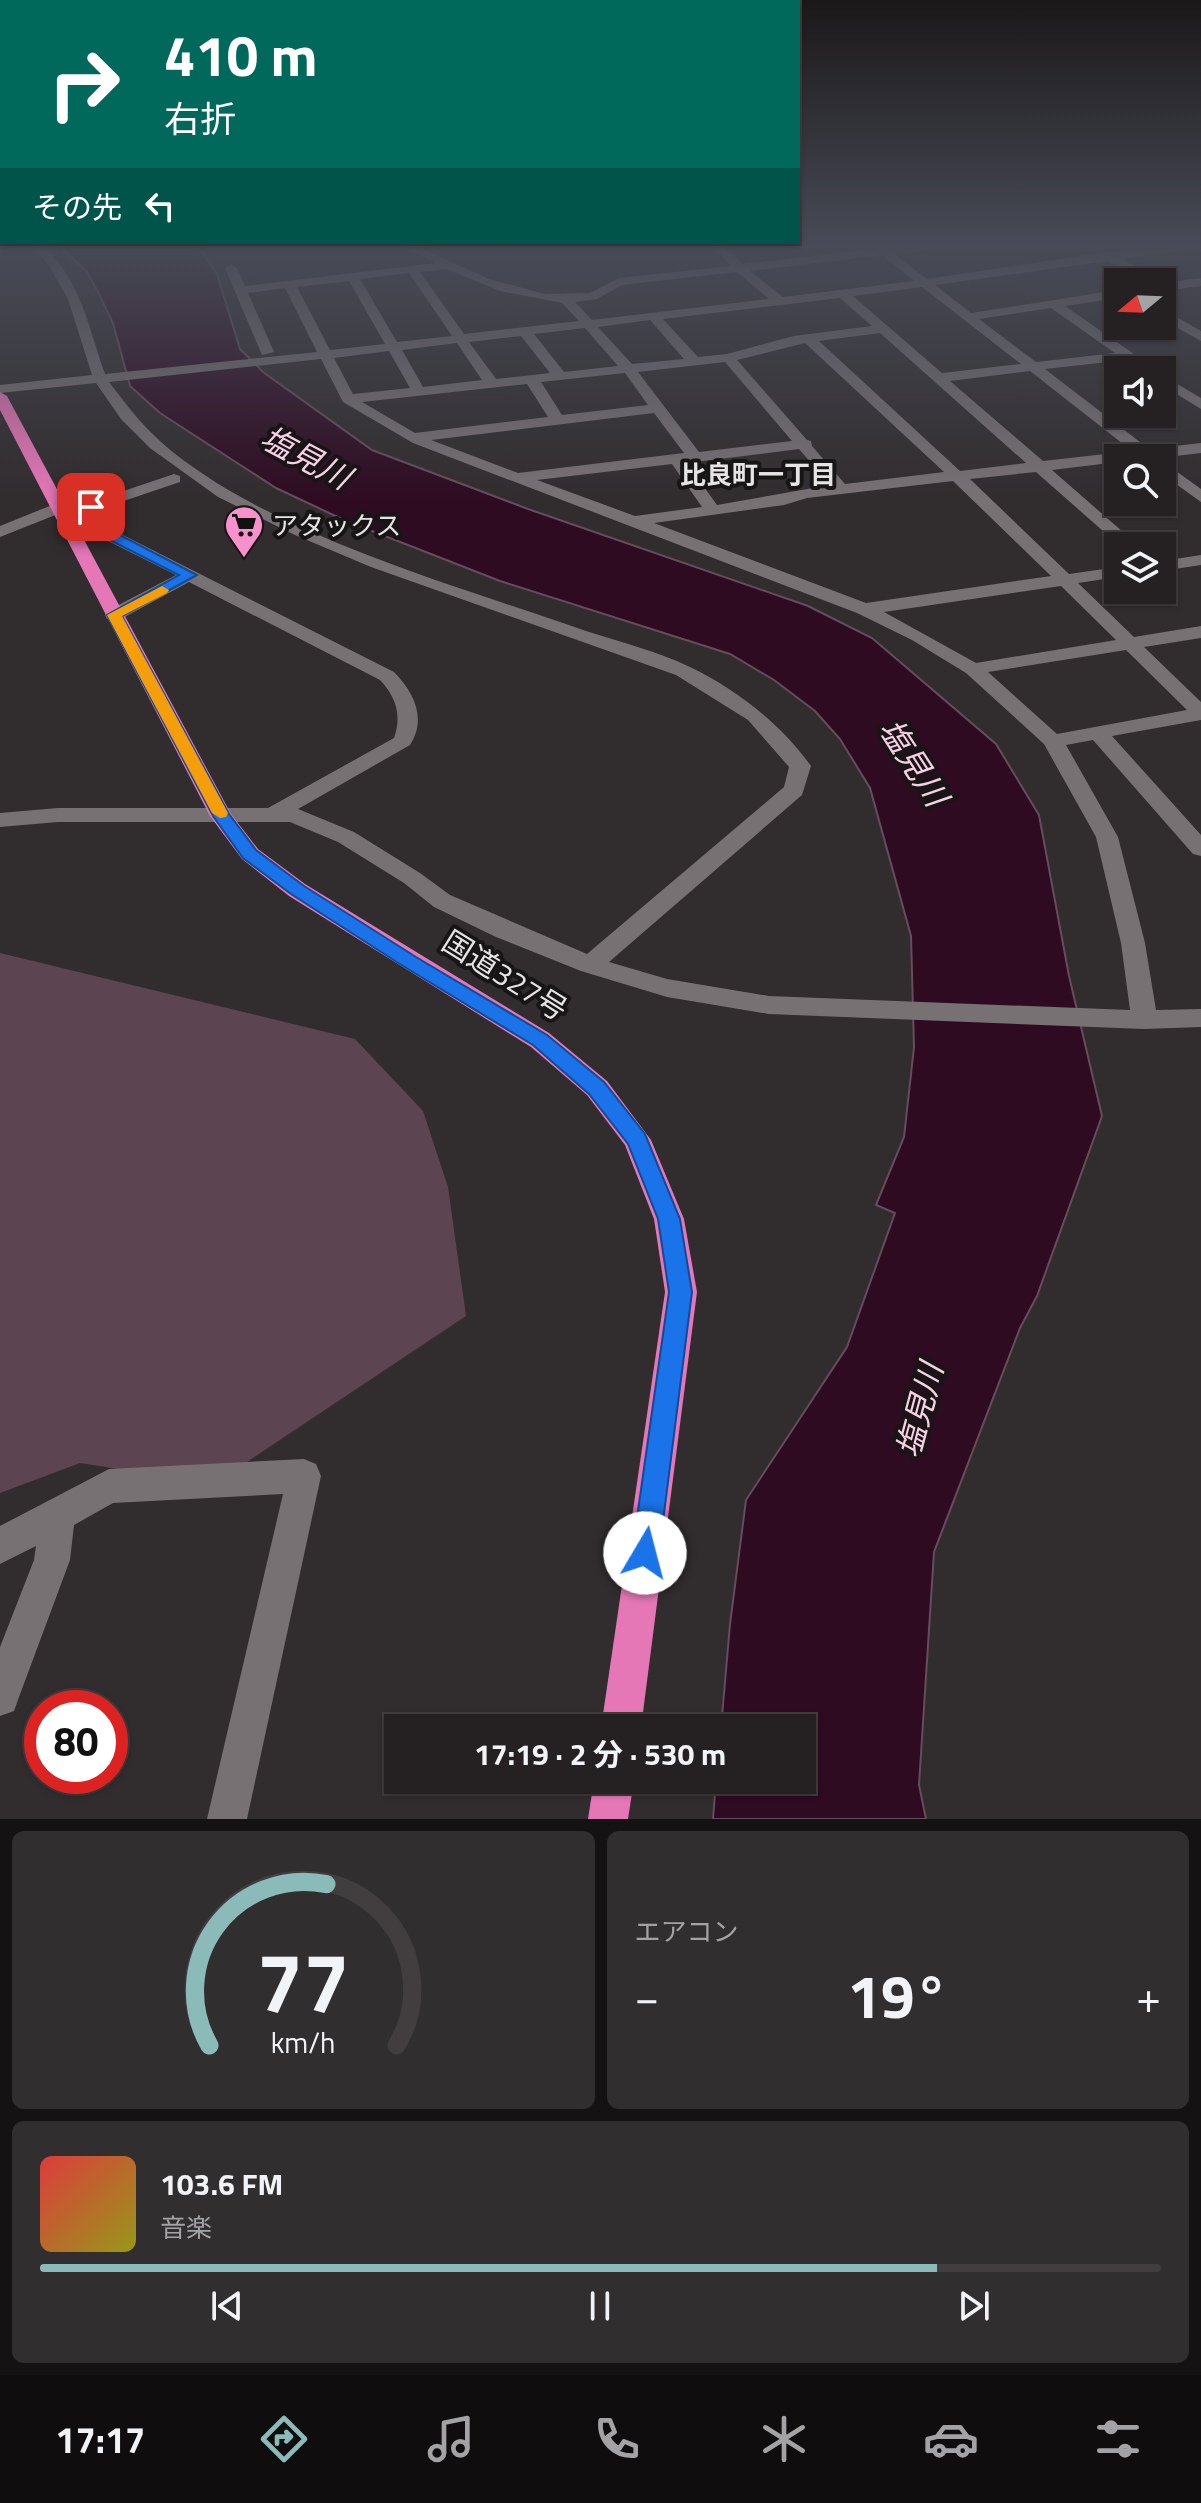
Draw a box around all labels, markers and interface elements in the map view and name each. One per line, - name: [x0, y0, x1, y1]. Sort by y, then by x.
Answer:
- text: 410 m: [164, 13, 317, 98]
- icon: right: [32, 32, 136, 136]
- text: 右折: [164, 91, 236, 146]
- text: その先: [32, 184, 122, 230]
- icon: left: [138, 184, 182, 228]
- north arrow: [1104, 268, 1176, 340]
- map controls: [1104, 268, 1176, 604]
- button: sound: [1104, 356, 1176, 428]
- water label: 塩見川: [252, 413, 362, 502]
- button: search: [1104, 444, 1176, 516]
- district label: 比良町一丁目: [680, 455, 836, 494]
- pin: [57, 473, 125, 541]
- icon: arrive: [69, 485, 113, 529]
- supermarket icon: アタックス: [223, 504, 265, 559]
- place label: アタックス: [272, 506, 401, 545]
- button: layers: [1104, 532, 1176, 604]
- water label: 塩見川: [868, 709, 962, 818]
- street label: 国道327号: [433, 918, 577, 1032]
- water label: 塩見川: [883, 1355, 955, 1463]
- position arrow: [603, 1511, 687, 1595]
- speed limit sign: 80: [24, 1690, 128, 1794]
- text: 17:19 · 2 分 · 530 m: [474, 1731, 726, 1777]
- text: エアコン: [635, 1912, 739, 1951]
- text: 77: [257, 1918, 350, 2044]
- text: 19°: [847, 1950, 948, 2041]
- text: −: [635, 1963, 659, 2030]
- text: +: [1136, 1963, 1161, 2030]
- text: km/h: [271, 2021, 336, 2064]
- text: 103.6 FM: [160, 2161, 283, 2207]
- text: 音楽: [160, 2208, 212, 2247]
- icon: previous: [205, 2284, 249, 2328]
- icon: pause: [578, 2284, 622, 2328]
- icon: next: [952, 2284, 996, 2328]
- icon: directions: [256, 2411, 312, 2467]
- icon: music: [423, 2411, 479, 2467]
- icon: phone: [589, 2411, 645, 2467]
- icon: climate: [756, 2411, 812, 2467]
- icon: car: [923, 2411, 979, 2467]
- icon: filters: [1090, 2411, 1146, 2467]
- text: 17:17: [55, 2412, 145, 2467]

